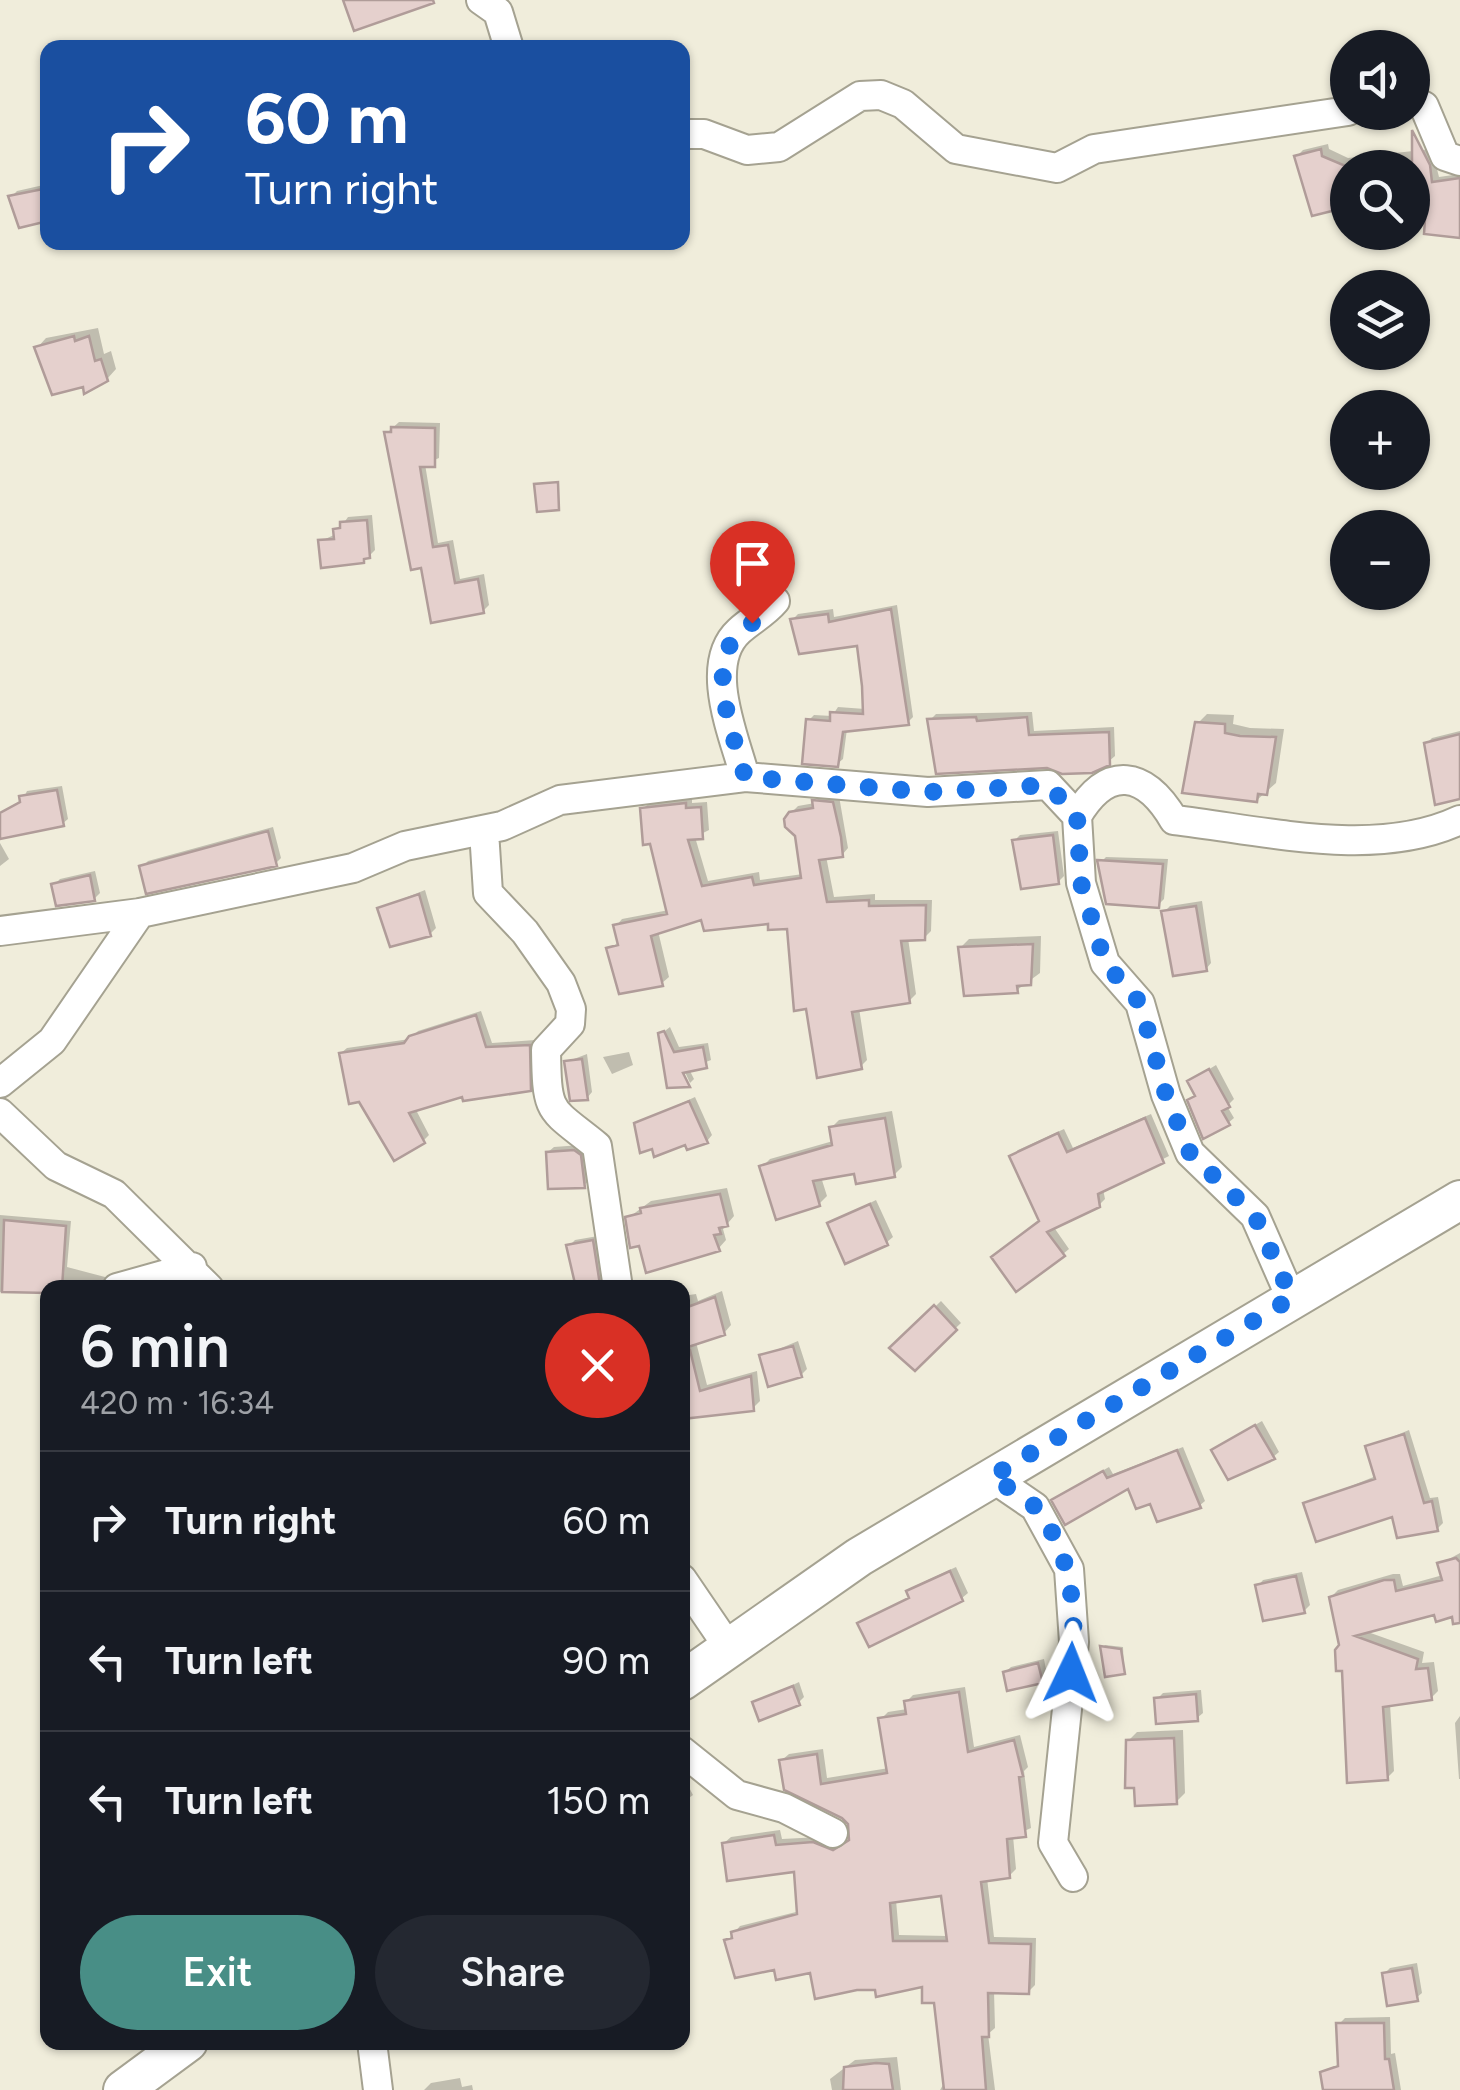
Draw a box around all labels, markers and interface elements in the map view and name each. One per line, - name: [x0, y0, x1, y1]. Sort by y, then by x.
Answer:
- map controls: [1330, 30, 1430, 610]
- button: sound: [1330, 30, 1430, 130]
- text: 60 m: [245, 76, 409, 161]
- icon: right: [80, 80, 210, 210]
- button: search: [1330, 150, 1430, 250]
- text: Turn right: [245, 161, 438, 215]
- button: layers: [1330, 270, 1430, 370]
- button: +: [1330, 390, 1430, 490]
- button: −: [1330, 510, 1430, 610]
- pin: [710, 521, 795, 624]
- icon: arrive: [725, 536, 780, 591]
- text: 6 min: [80, 1310, 230, 1382]
- button: close: [545, 1313, 650, 1418]
- text: 420 m · 16:34: [80, 1384, 274, 1422]
- icon: right: [80, 1494, 135, 1549]
- text: Turn right: [165, 1498, 337, 1544]
- text: 60 m: [562, 1498, 650, 1544]
- position arrow: [1019, 1621, 1123, 1725]
- icon: left: [80, 1634, 135, 1689]
- text: Turn left: [165, 1638, 313, 1684]
- text: 90 m: [562, 1638, 650, 1684]
- icon: left: [80, 1774, 135, 1829]
- text: Turn left: [165, 1778, 313, 1824]
- text: 150 m: [546, 1778, 650, 1824]
- button: Exit: [80, 1915, 355, 2030]
- button: Share: [375, 1915, 650, 2030]

